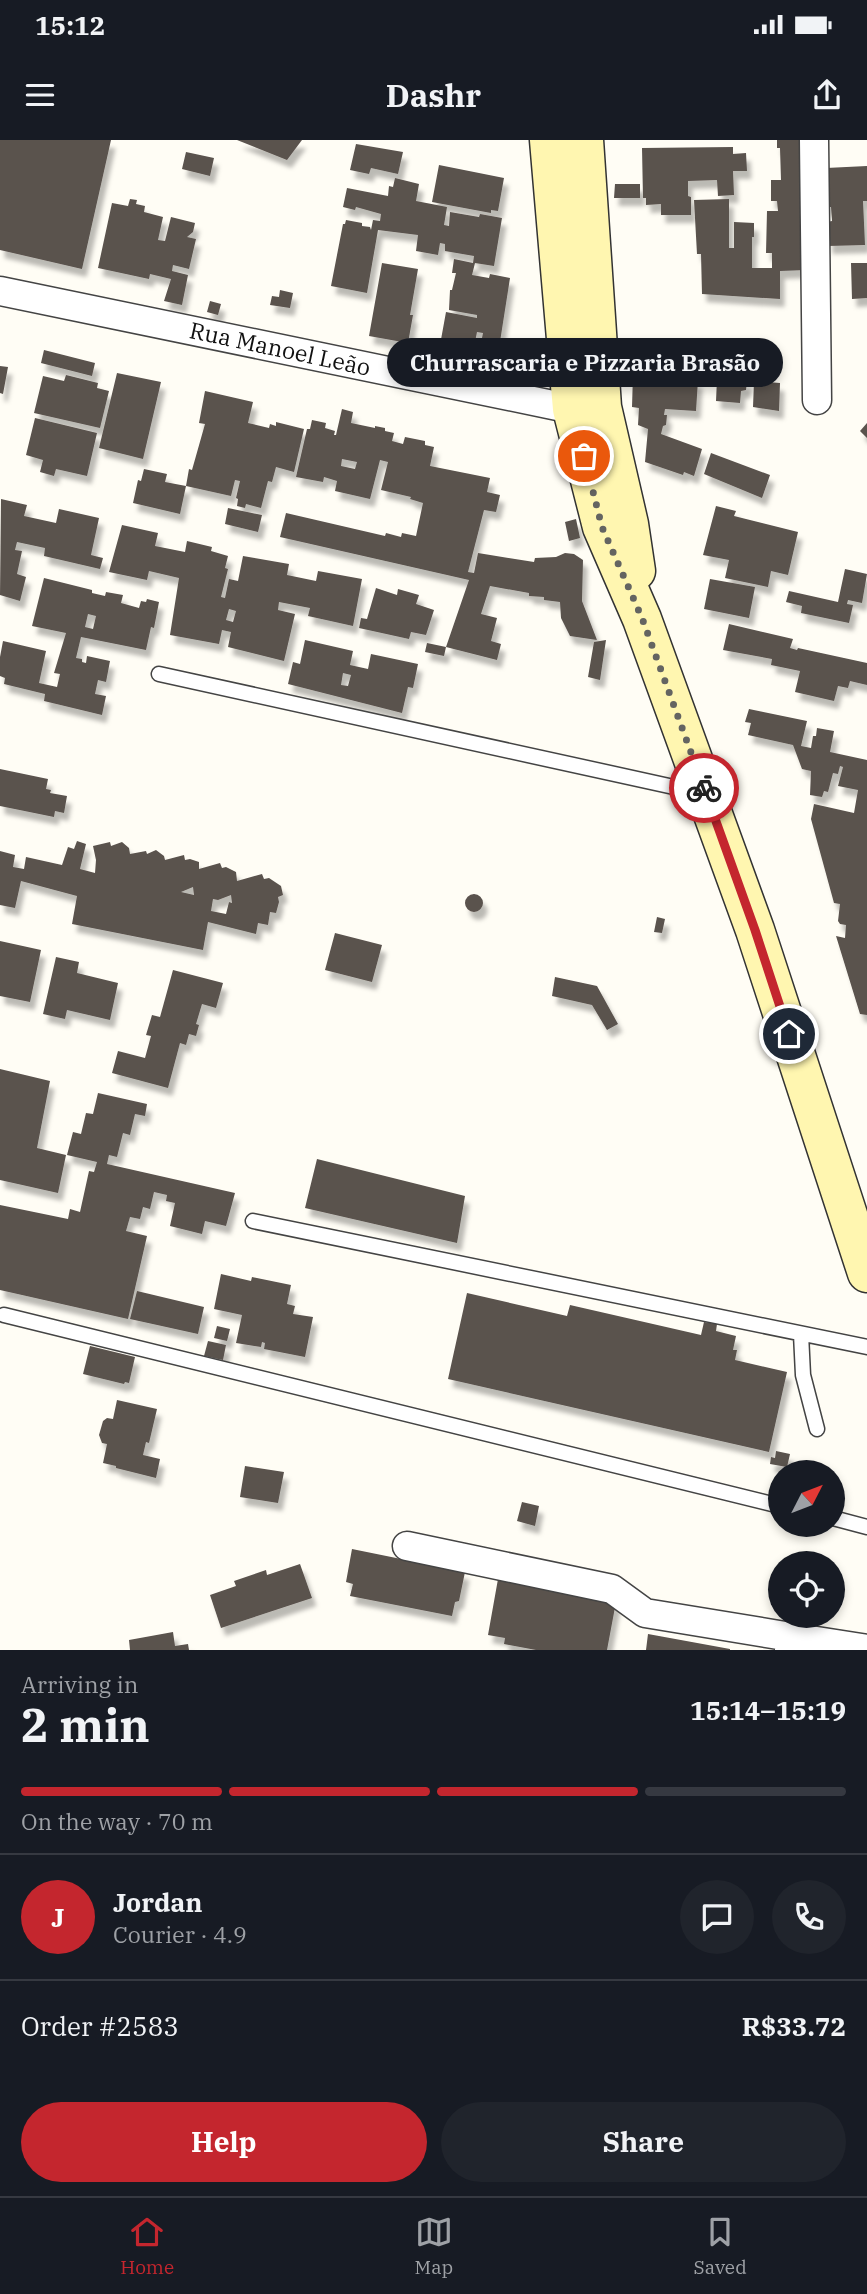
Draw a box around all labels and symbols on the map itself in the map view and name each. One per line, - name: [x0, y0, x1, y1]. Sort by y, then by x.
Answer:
- street label: Rua Manoel Leão: [187, 314, 373, 382]
- callout: Churrascaria e Pizzaria Brasão: [386, 337, 782, 386]
- pin: [554, 426, 614, 486]
- courier: [669, 753, 739, 823]
- pin: [759, 1004, 819, 1064]
- north arrow: [768, 1460, 845, 1536]

